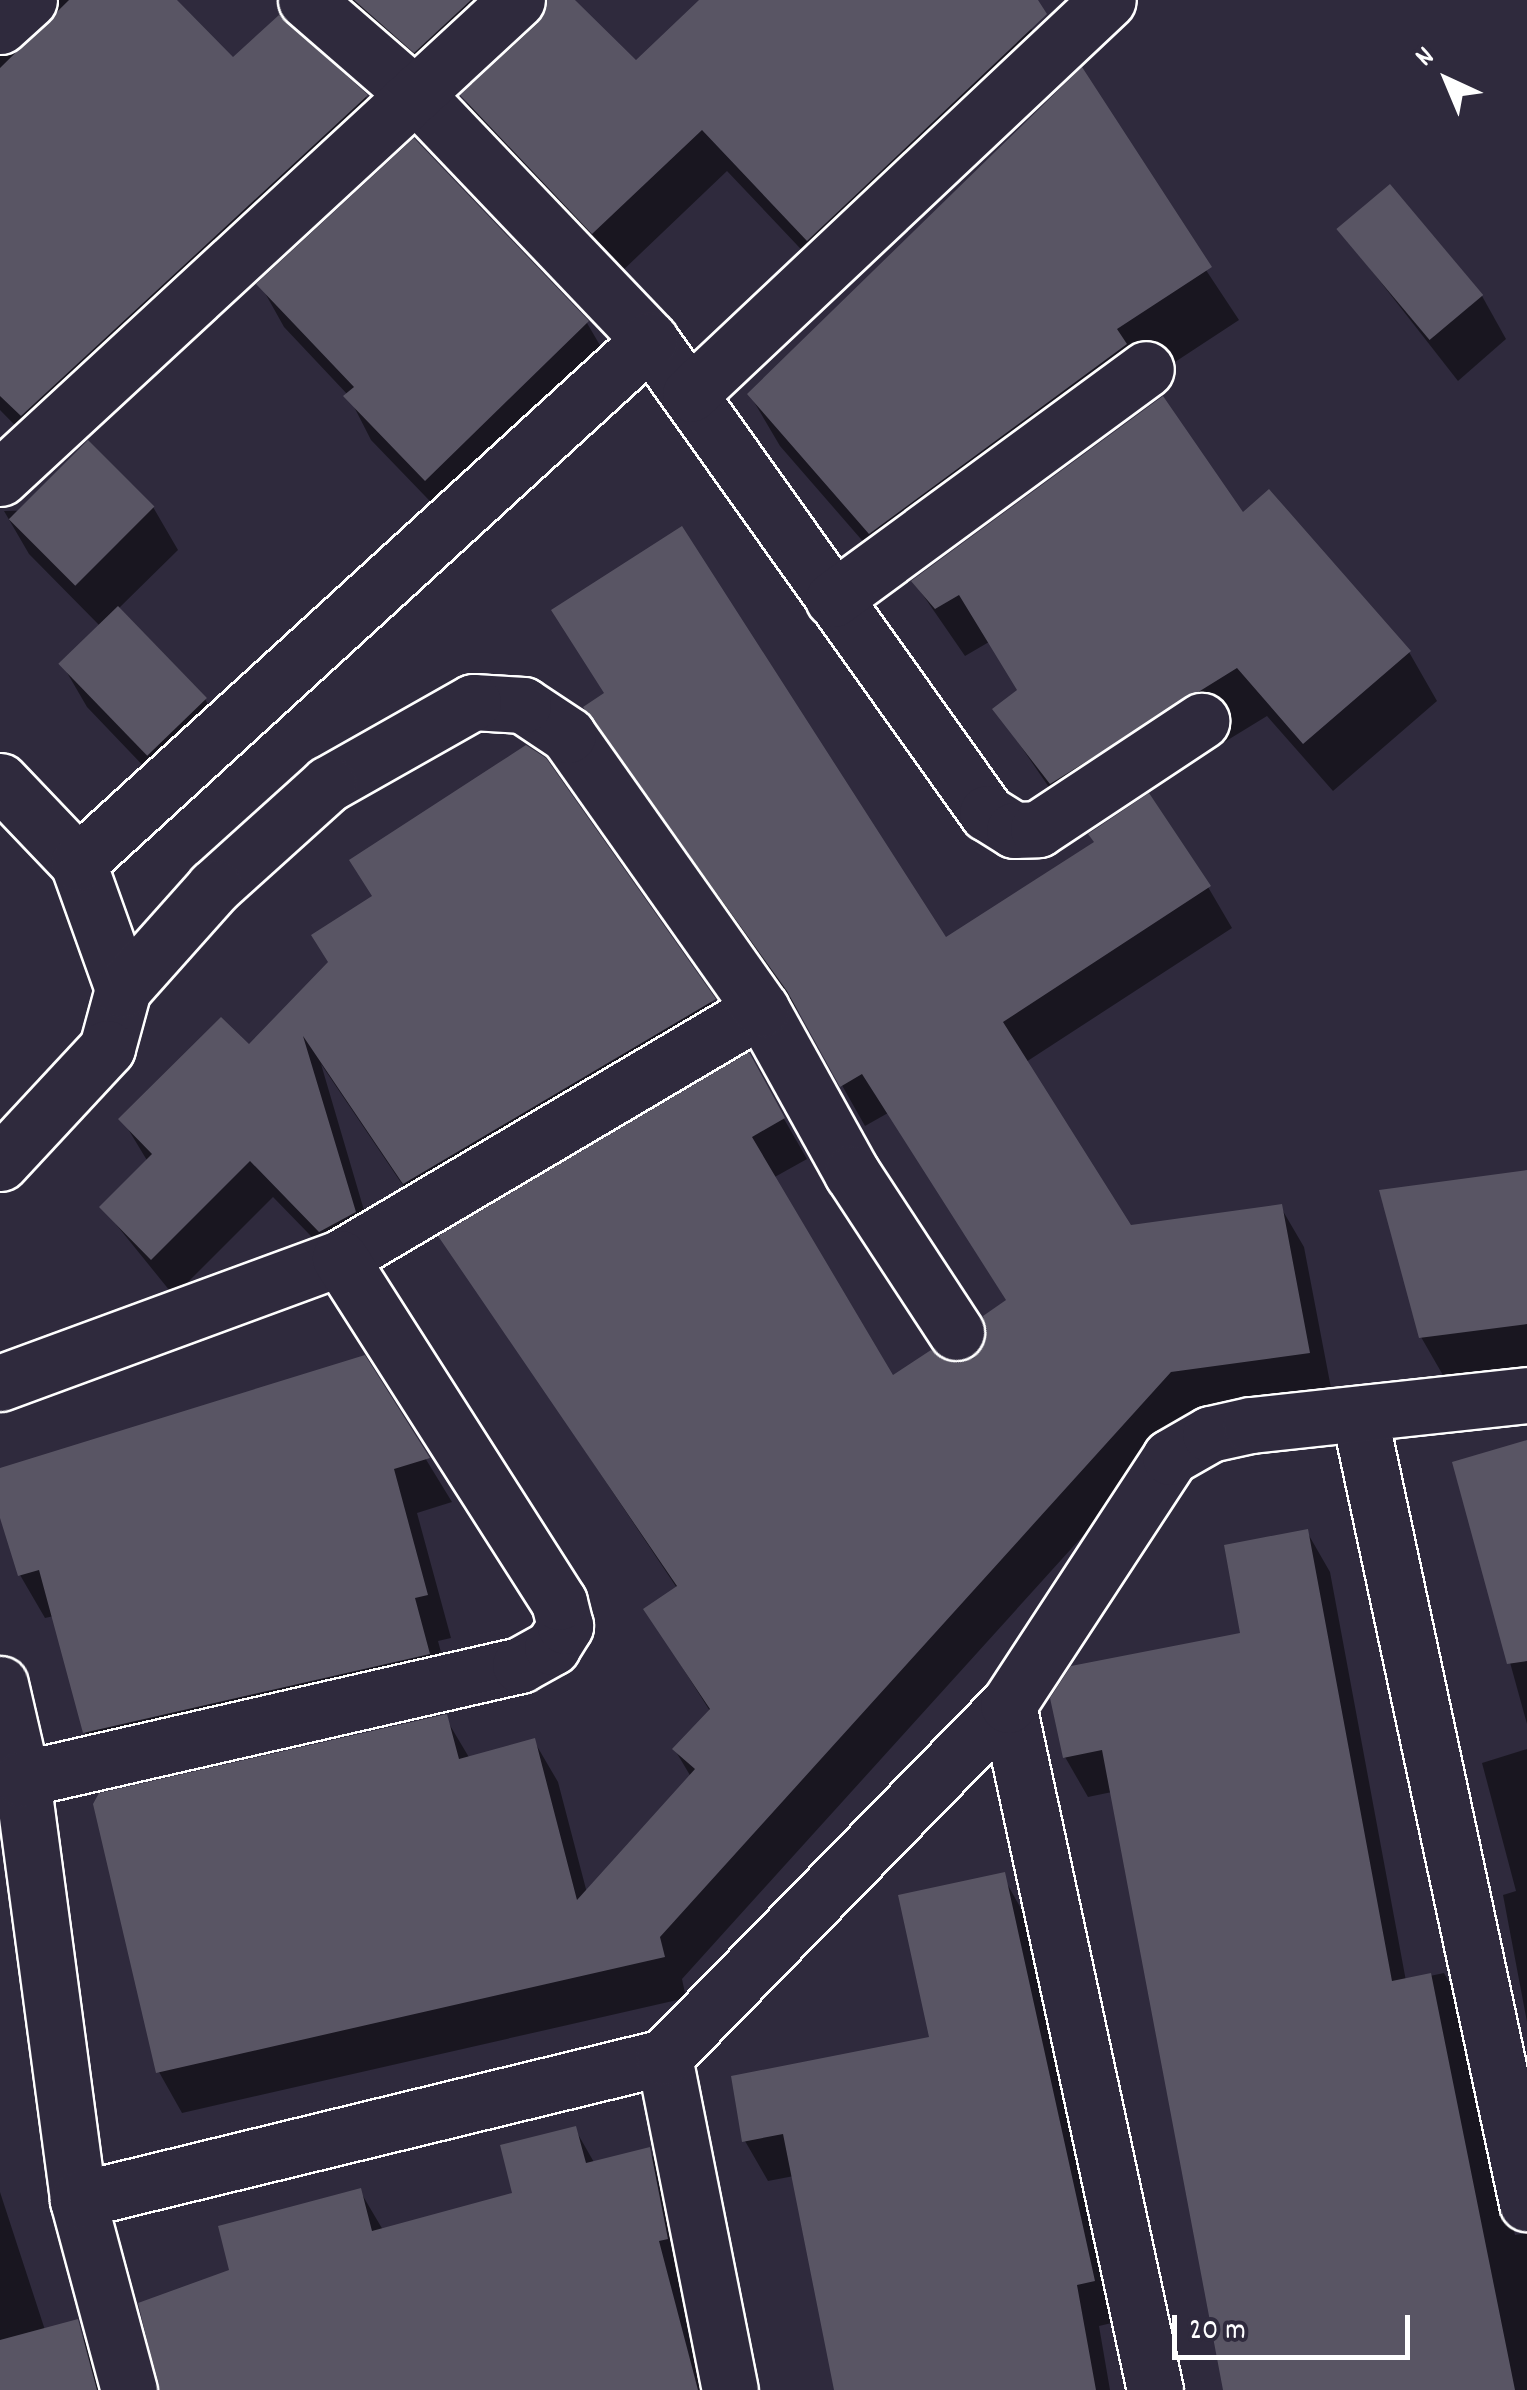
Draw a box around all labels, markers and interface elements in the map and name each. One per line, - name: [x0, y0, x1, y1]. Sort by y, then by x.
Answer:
- north arrow: [1397, 30, 1497, 130]
- text: N: [1407, 39, 1445, 78]
- scale bar: [1177, 2295, 1414, 2357]
- text: 20 m: [1189, 2311, 1246, 2354]

